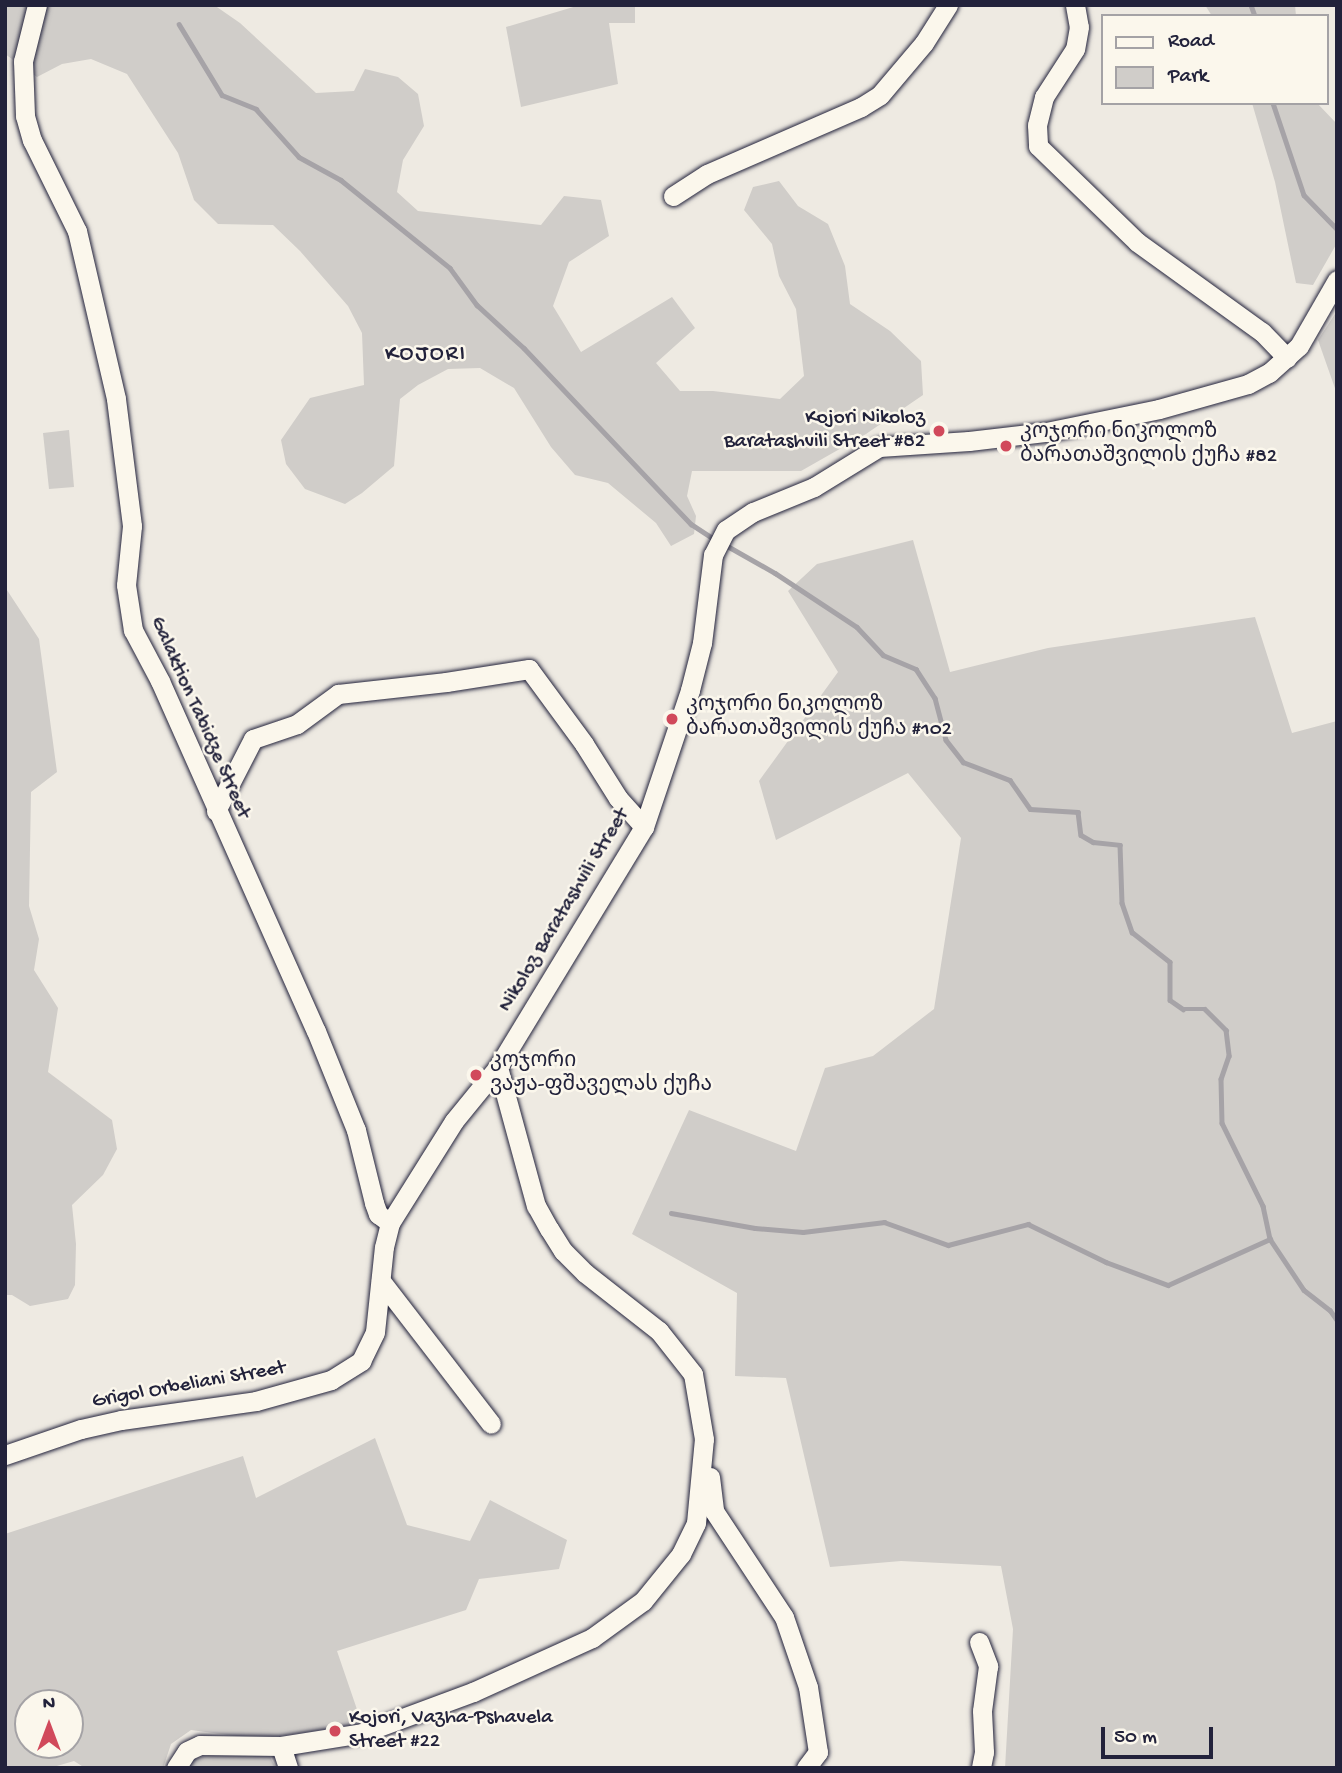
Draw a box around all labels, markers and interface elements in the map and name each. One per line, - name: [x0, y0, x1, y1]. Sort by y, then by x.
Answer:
- legend: [1100, 14, 1328, 105]
- text: Road: [1168, 30, 1214, 55]
- text: Park: [1168, 65, 1208, 90]
- district label: KOJORI: [386, 341, 466, 369]
- place label: Kojori Nikoloz Baratashvili Street #82: [724, 406, 925, 456]
- place label: კოჯორი ნიკოლოზ ბარათაშვილის ქუჩა #82: [1020, 421, 1277, 471]
- marker: Kojori Nikoloz Baratashvili Street #82: [931, 423, 947, 439]
- marker: კოჯორი ნიკოლოზ ბარათაშვილის ქუჩა #82: [998, 438, 1014, 454]
- street label: Galaktion Tabidze Street: [143, 613, 255, 823]
- place label: კოჯორი ნიკოლოზ ბარათაშვილის ქუჩა #102: [686, 694, 952, 744]
- marker: კოჯორი ნიკოლოზ ბარათაშვილის ქუჩა #102: [664, 711, 680, 727]
- street label: Nikoloz Baratashvili Street: [494, 805, 636, 1017]
- place label: კოჯორი ვაჟა-ფშაველას ქუჩა: [490, 1050, 712, 1100]
- marker: კოჯორი ვაჟა-ფშაველას ქუჩა: [468, 1067, 484, 1083]
- street label: Grigol Orbeliani Street: [90, 1357, 288, 1415]
- north arrow: [14, 1689, 84, 1759]
- text: N: [43, 1693, 55, 1716]
- place label: Kojori, Vazha-Pshavela Street #22: [349, 1706, 553, 1756]
- scale bar: [1104, 1714, 1216, 1758]
- marker: Kojori, Vazha-Pshavela Street #22: [327, 1723, 343, 1739]
- text: 50 m: [1114, 1726, 1157, 1751]

